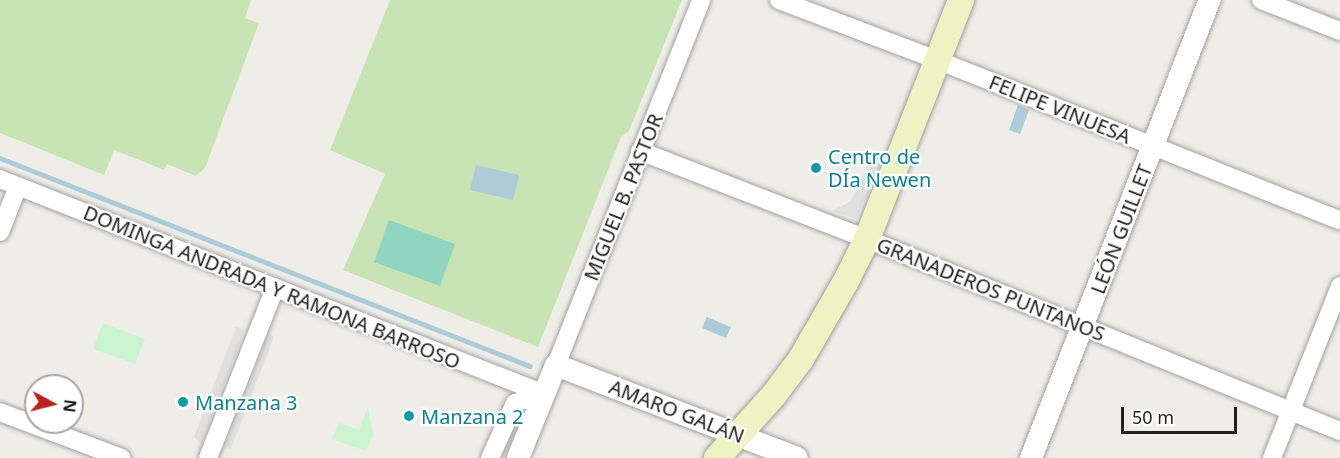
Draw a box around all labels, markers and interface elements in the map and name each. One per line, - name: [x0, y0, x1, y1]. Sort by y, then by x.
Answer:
- street label: FELIPE VINUESA: [986, 70, 1134, 148]
- street label: MIGUEL B. PASTOR: [579, 110, 667, 284]
- place label: Centro de DÍa Newen: [828, 144, 931, 191]
- marker: Centro de DÍa Newen: [809, 161, 823, 175]
- street label: LEÓN GUILLET: [1085, 161, 1157, 297]
- street label: DOMINGA ANDRADA Y RAMONA BARROSO: [80, 200, 464, 374]
- street label: GRANADEROS PUNTANOS: [873, 232, 1109, 346]
- north arrow: [24, 374, 84, 434]
- street label: AMARO GALÁN: [606, 374, 748, 448]
- place label: Manzana 3: [195, 390, 298, 414]
- marker: Manzana 3: [176, 395, 190, 409]
- scale bar: [1124, 395, 1240, 433]
- text: N: [58, 398, 82, 414]
- place label: Manzana 2: [421, 404, 524, 428]
- text: 50 m: [1132, 405, 1174, 429]
- marker: Manzana 2: [402, 409, 416, 423]

